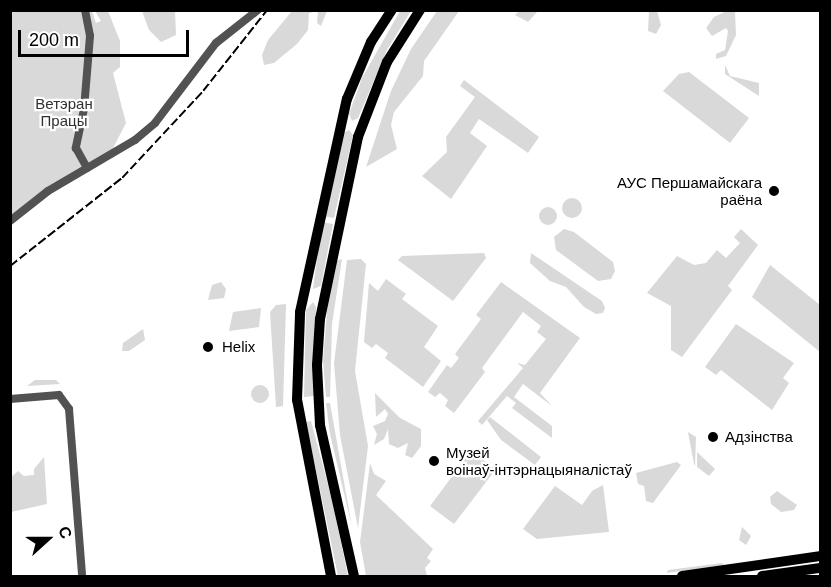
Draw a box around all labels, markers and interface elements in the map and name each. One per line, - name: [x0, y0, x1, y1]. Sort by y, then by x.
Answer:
- scale bar: [21, 18, 192, 56]
- text: 200 m: [29, 30, 79, 50]
- park label: Ветэран Працы: [35, 94, 93, 129]
- place label: АУС Першамайскага раёна: [617, 173, 762, 208]
- marker: АУС Першамайскага раёна: [767, 184, 781, 198]
- marker: Helix: [199, 338, 217, 356]
- place label: Helix: [222, 338, 255, 356]
- place label: Адзінства: [725, 428, 793, 446]
- marker: Адзінства: [706, 430, 720, 444]
- place label: Музей воінаў-інтэрнацыяналістаў: [446, 443, 632, 478]
- marker: Музей воінаў-інтэрнацыяналістаў: [427, 454, 441, 468]
- north arrow: [18, 509, 78, 569]
- text: С: [55, 524, 75, 541]

